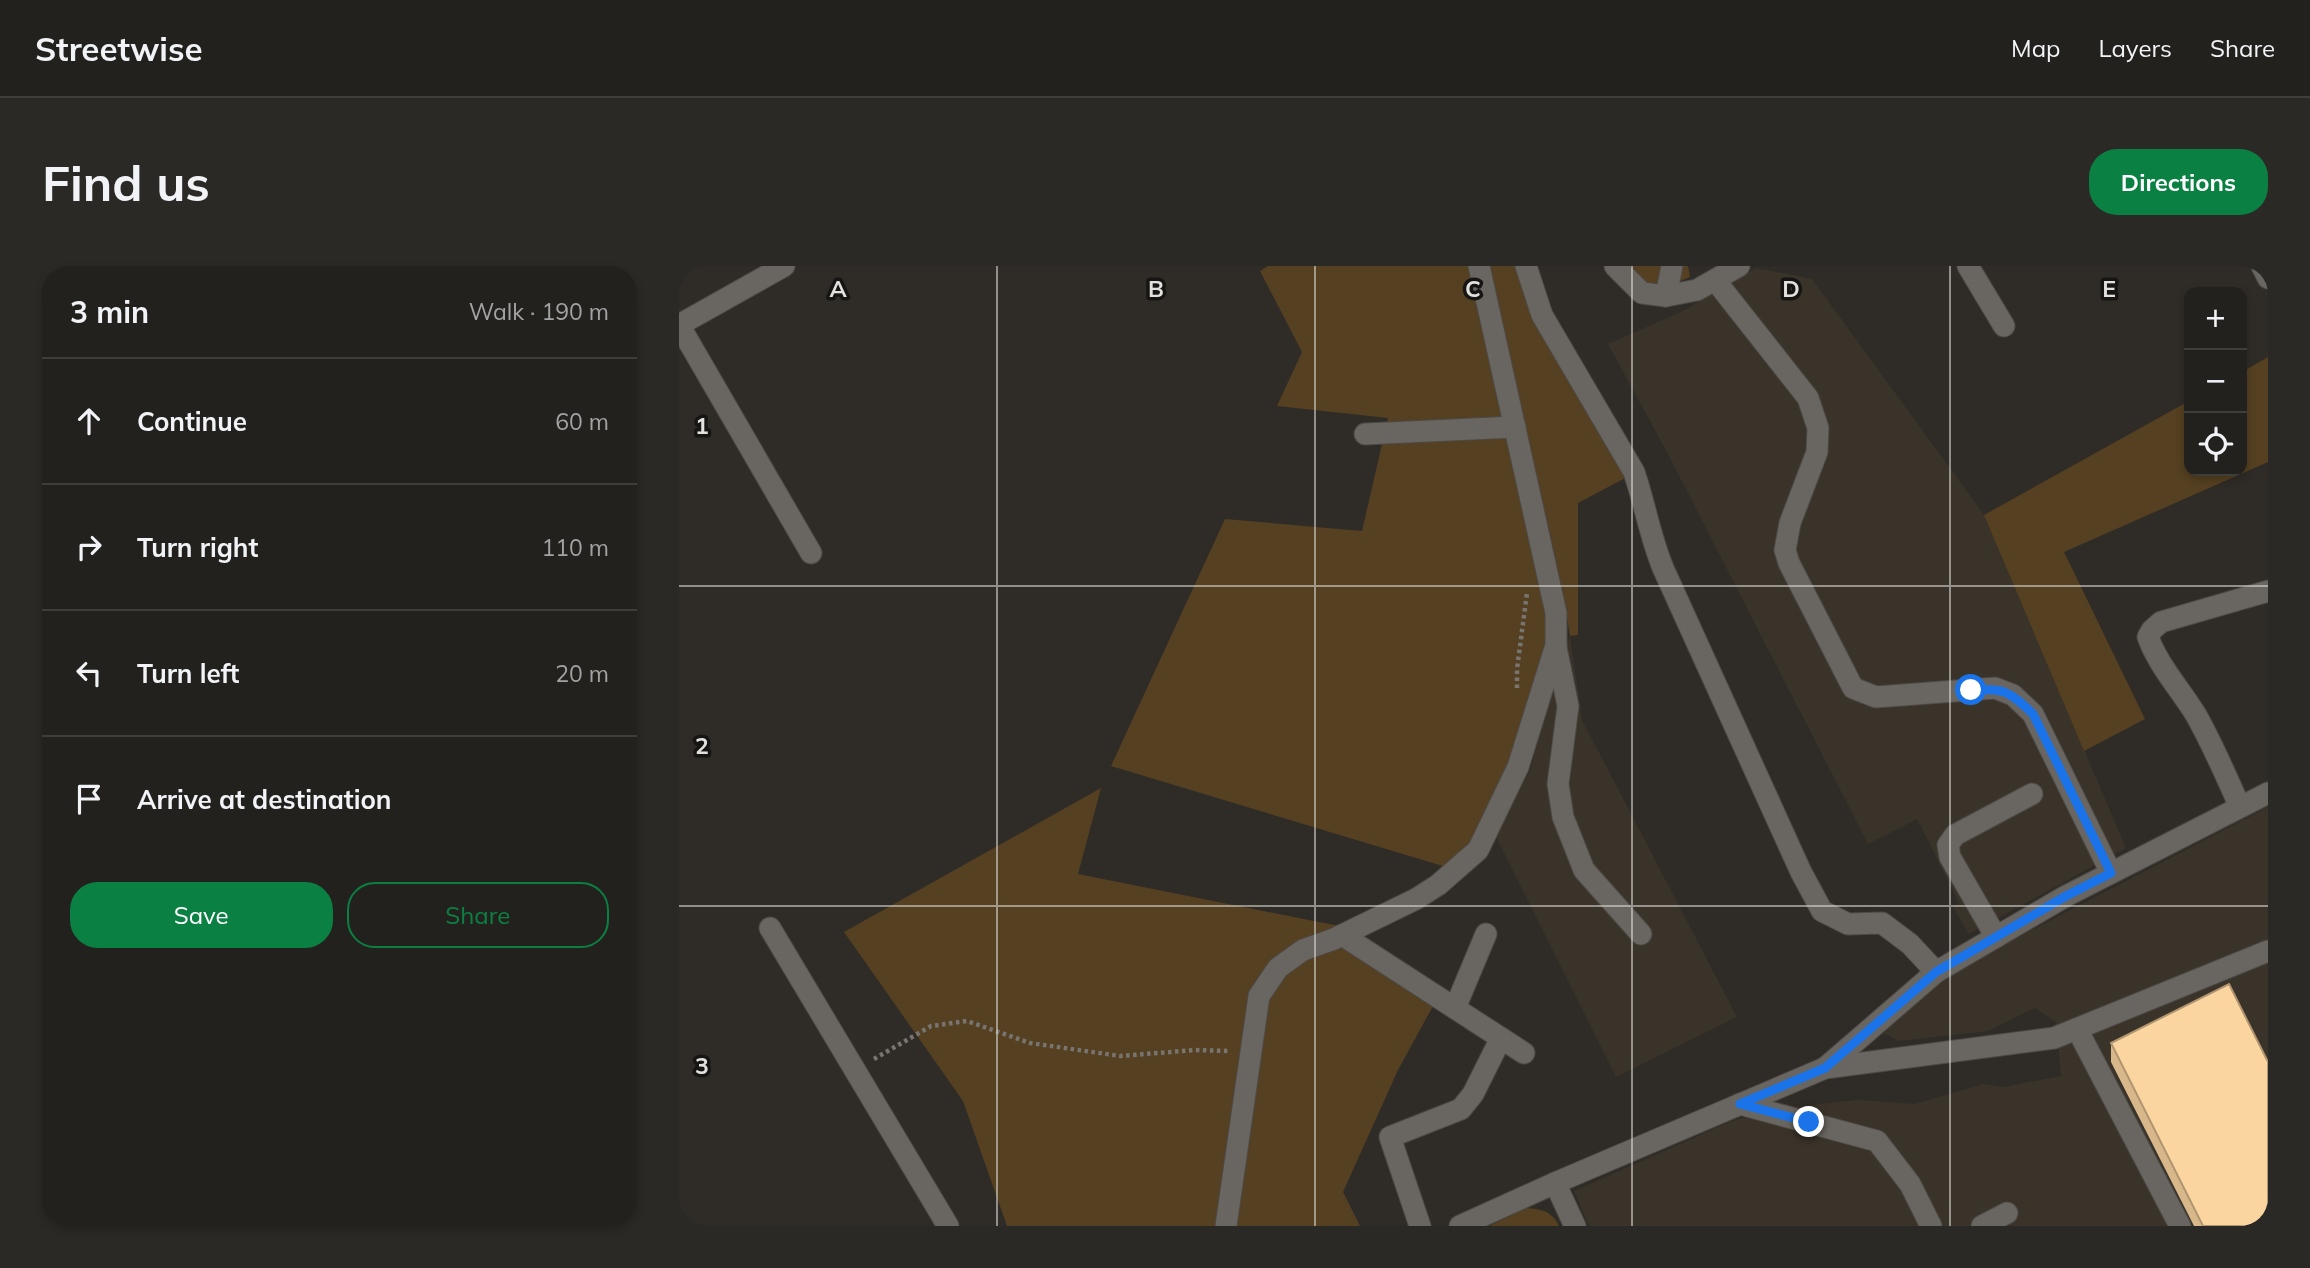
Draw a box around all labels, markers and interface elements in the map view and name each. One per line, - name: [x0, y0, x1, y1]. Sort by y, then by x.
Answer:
- text: Streetwise: [35, 28, 203, 69]
- text: Map: [2011, 33, 2060, 63]
- text: Layers: [2098, 33, 2172, 63]
- text: Share: [2210, 33, 2275, 63]
- button: Directions: [2089, 149, 2268, 215]
- text: Find us: [42, 152, 210, 213]
- text: A: [829, 274, 847, 303]
- text: B: [1148, 274, 1164, 303]
- text: C: [1465, 274, 1481, 303]
- text: D: [1782, 274, 1800, 303]
- text: E: [2102, 274, 2116, 303]
- map controls: [2184, 287, 2247, 476]
- button: +: [2184, 287, 2247, 350]
- text: 3 min: [70, 293, 149, 331]
- text: Walk · 190 m: [469, 297, 609, 326]
- button: −: [2184, 350, 2247, 413]
- icon: ahead: [70, 402, 108, 440]
- text: Continue: [137, 405, 247, 438]
- text: 60 m: [555, 407, 609, 436]
- text: 1: [695, 411, 709, 440]
- button: locate: [2184, 413, 2247, 476]
- icon: right: [70, 528, 108, 566]
- text: Turn right: [137, 531, 258, 564]
- text: 110 m: [541, 533, 609, 562]
- icon: left: [70, 654, 108, 692]
- text: Turn left: [137, 657, 239, 690]
- text: 20 m: [555, 659, 609, 688]
- route start: [1955, 674, 1986, 705]
- text: 2: [695, 731, 709, 760]
- icon: arrive: [70, 780, 108, 818]
- text: Arrive at destination: [137, 783, 392, 816]
- button: Save: [70, 882, 333, 948]
- button: Share: [347, 882, 609, 948]
- text: 3: [695, 1051, 709, 1080]
- route end: [1793, 1106, 1824, 1137]

